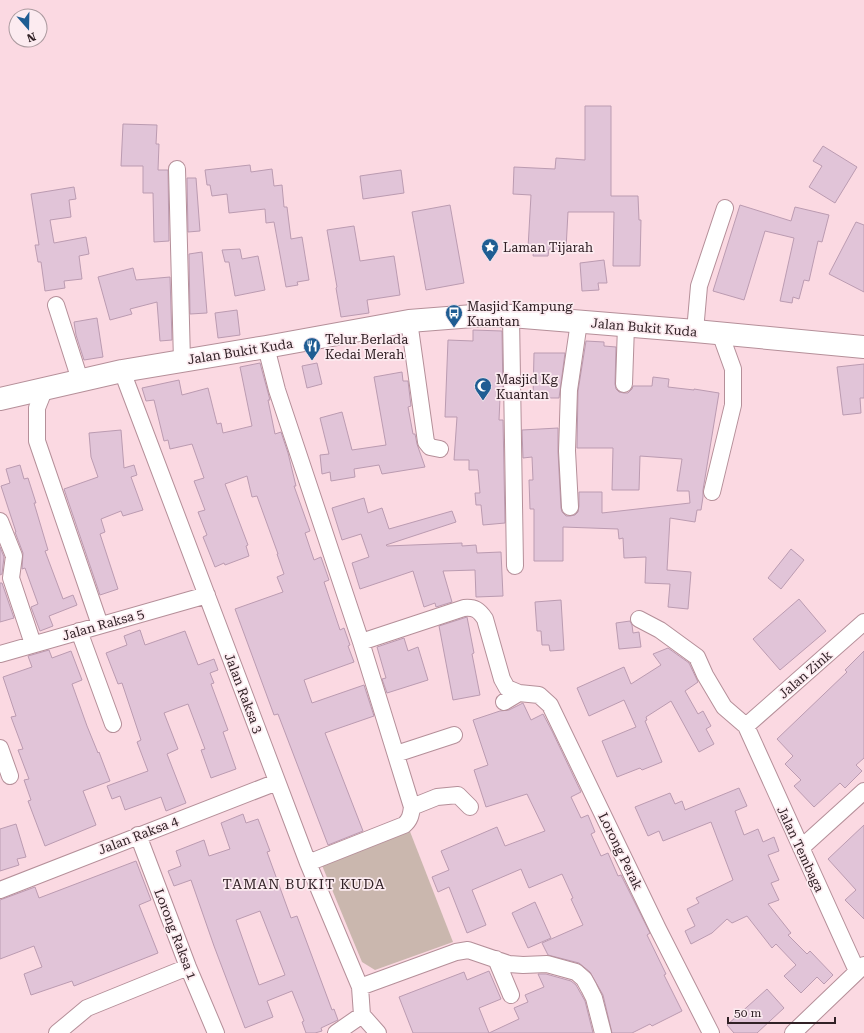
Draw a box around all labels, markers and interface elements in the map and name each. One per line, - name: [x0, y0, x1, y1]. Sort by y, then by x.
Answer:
- north arrow: [8, 8, 48, 48]
- text: N: [25, 29, 37, 45]
- place icon: Laman Tijarah: [480, 237, 500, 262]
- place label: Laman Tijarah: [503, 240, 594, 255]
- place label: Masjid Kampung Kuantan: [467, 299, 573, 329]
- bus stop icon: Masjid Kampung Kuantan: [444, 303, 464, 328]
- street label: Jalan Bukit Kuda: [590, 315, 698, 340]
- place label: Telur Berlada Kedai Merah: [325, 332, 408, 362]
- street label: Jalan Bukit Kuda: [186, 336, 294, 367]
- restaurant icon: Telur Berlada Kedai Merah: [302, 336, 322, 361]
- place label: Masjid Kg Kuantan: [496, 372, 559, 402]
- mosque icon: Masjid Kg Kuantan: [473, 376, 493, 401]
- street label: Jalan Raksa 5: [60, 606, 146, 643]
- street label: Jalan Zink: [776, 647, 835, 702]
- street label: Jalan Raksa 3: [221, 651, 266, 735]
- street label: Jalan Tembaga: [774, 804, 827, 895]
- street label: Lorong Perak: [595, 810, 646, 892]
- street label: Jalan Raksa 4: [96, 813, 181, 858]
- district label: TAMAN BUKIT KUDA: [222, 876, 386, 892]
- street label: Lorong Raksa 1: [151, 887, 200, 982]
- scale bar: [728, 999, 835, 1025]
- text: 50 m: [734, 1006, 761, 1020]

